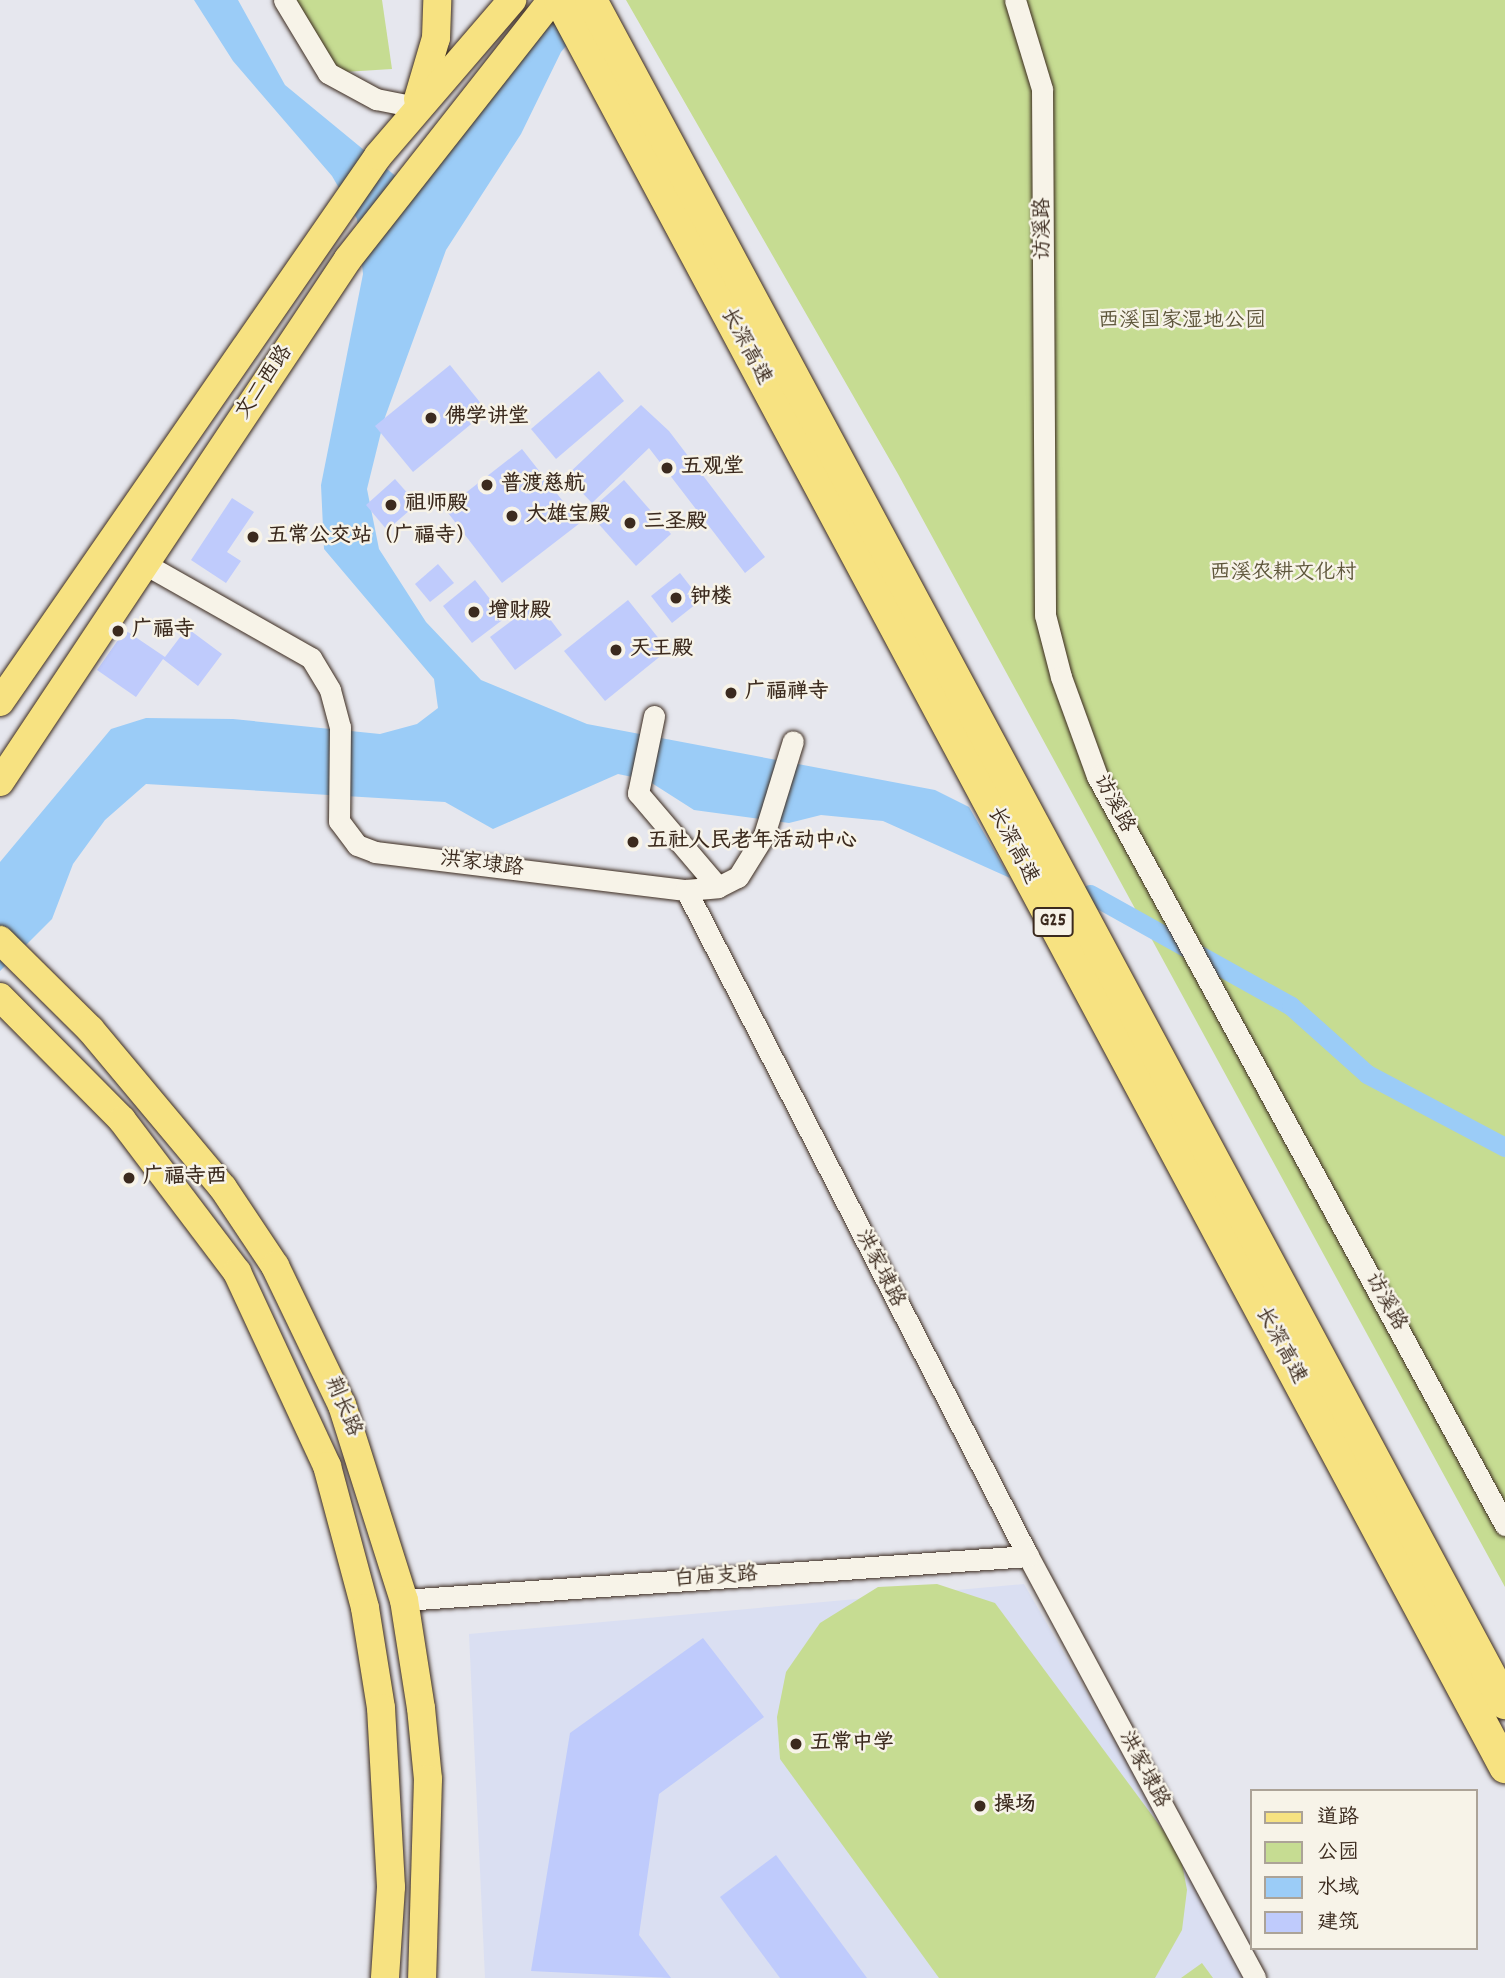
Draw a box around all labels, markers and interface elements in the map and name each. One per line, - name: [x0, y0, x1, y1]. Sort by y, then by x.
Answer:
- street label: 访溪路: [1031, 198, 1057, 260]
- street label: 长深高速: [714, 304, 776, 390]
- park label: 西溪国家湿地公园: [1098, 309, 1266, 335]
- street label: 文二西路: [231, 341, 299, 425]
- place label: 佛学讲堂: [445, 405, 529, 431]
- marker: 佛学讲堂: [423, 410, 439, 426]
- place label: 五观堂: [681, 455, 744, 481]
- marker: 五观堂: [659, 460, 675, 476]
- place label: 普渡慈航: [501, 472, 585, 498]
- marker: 普渡慈航: [479, 477, 495, 493]
- place label: 祖师殿: [405, 492, 468, 518]
- marker: 祖师殿: [383, 497, 399, 513]
- place label: 大雄宝殿: [526, 503, 610, 529]
- marker: 大雄宝殿: [504, 508, 520, 524]
- place label: 三圣殿: [644, 510, 707, 536]
- marker: 三圣殿: [622, 515, 638, 531]
- place label: 五常公交站（广福寺）: [267, 524, 477, 550]
- marker: 五常公交站（广福寺）: [245, 529, 261, 545]
- park label: 西溪农耕文化村: [1210, 561, 1356, 587]
- place label: 钟楼: [690, 585, 732, 611]
- marker: 钟楼: [668, 590, 684, 606]
- place label: 增财殿: [488, 599, 551, 625]
- marker: 增财殿: [466, 604, 482, 620]
- place label: 广福寺: [132, 618, 195, 644]
- marker: 广福寺: [110, 623, 126, 639]
- place label: 天王殿: [630, 637, 693, 663]
- marker: 天王殿: [608, 642, 624, 658]
- place label: 广福禅寺: [745, 680, 829, 706]
- marker: 广福禅寺: [723, 685, 739, 701]
- street label: 访溪路: [1087, 770, 1139, 838]
- street label: 长深高速: [981, 803, 1043, 889]
- place label: 五社人民老年活动中心: [647, 829, 857, 855]
- marker: 五社人民老年活动中心: [625, 834, 641, 850]
- street label: 洪家埭路: [439, 847, 525, 883]
- road number: G25: [1032, 906, 1074, 938]
- place label: 广福寺西: [143, 1165, 227, 1191]
- marker: 广福寺西: [121, 1170, 137, 1186]
- street label: 洪家埭路: [849, 1226, 909, 1312]
- street label: 访溪路: [1359, 1268, 1411, 1336]
- street label: 长深高速: [1249, 1303, 1311, 1389]
- street label: 荆长路: [318, 1373, 366, 1441]
- street label: 白庙支路: [673, 1563, 759, 1593]
- street label: 洪家埭路: [1112, 1727, 1174, 1813]
- place label: 五常中学: [810, 1731, 894, 1757]
- marker: 五常中学: [788, 1736, 804, 1752]
- legend: [1250, 1789, 1477, 1950]
- place label: 操场: [994, 1793, 1036, 1819]
- marker: 操场: [972, 1798, 988, 1814]
- text: 道路: [1317, 1804, 1359, 1834]
- text: 公园: [1317, 1839, 1359, 1869]
- text: 水域: [1317, 1874, 1359, 1904]
- text: 建筑: [1317, 1909, 1359, 1939]

